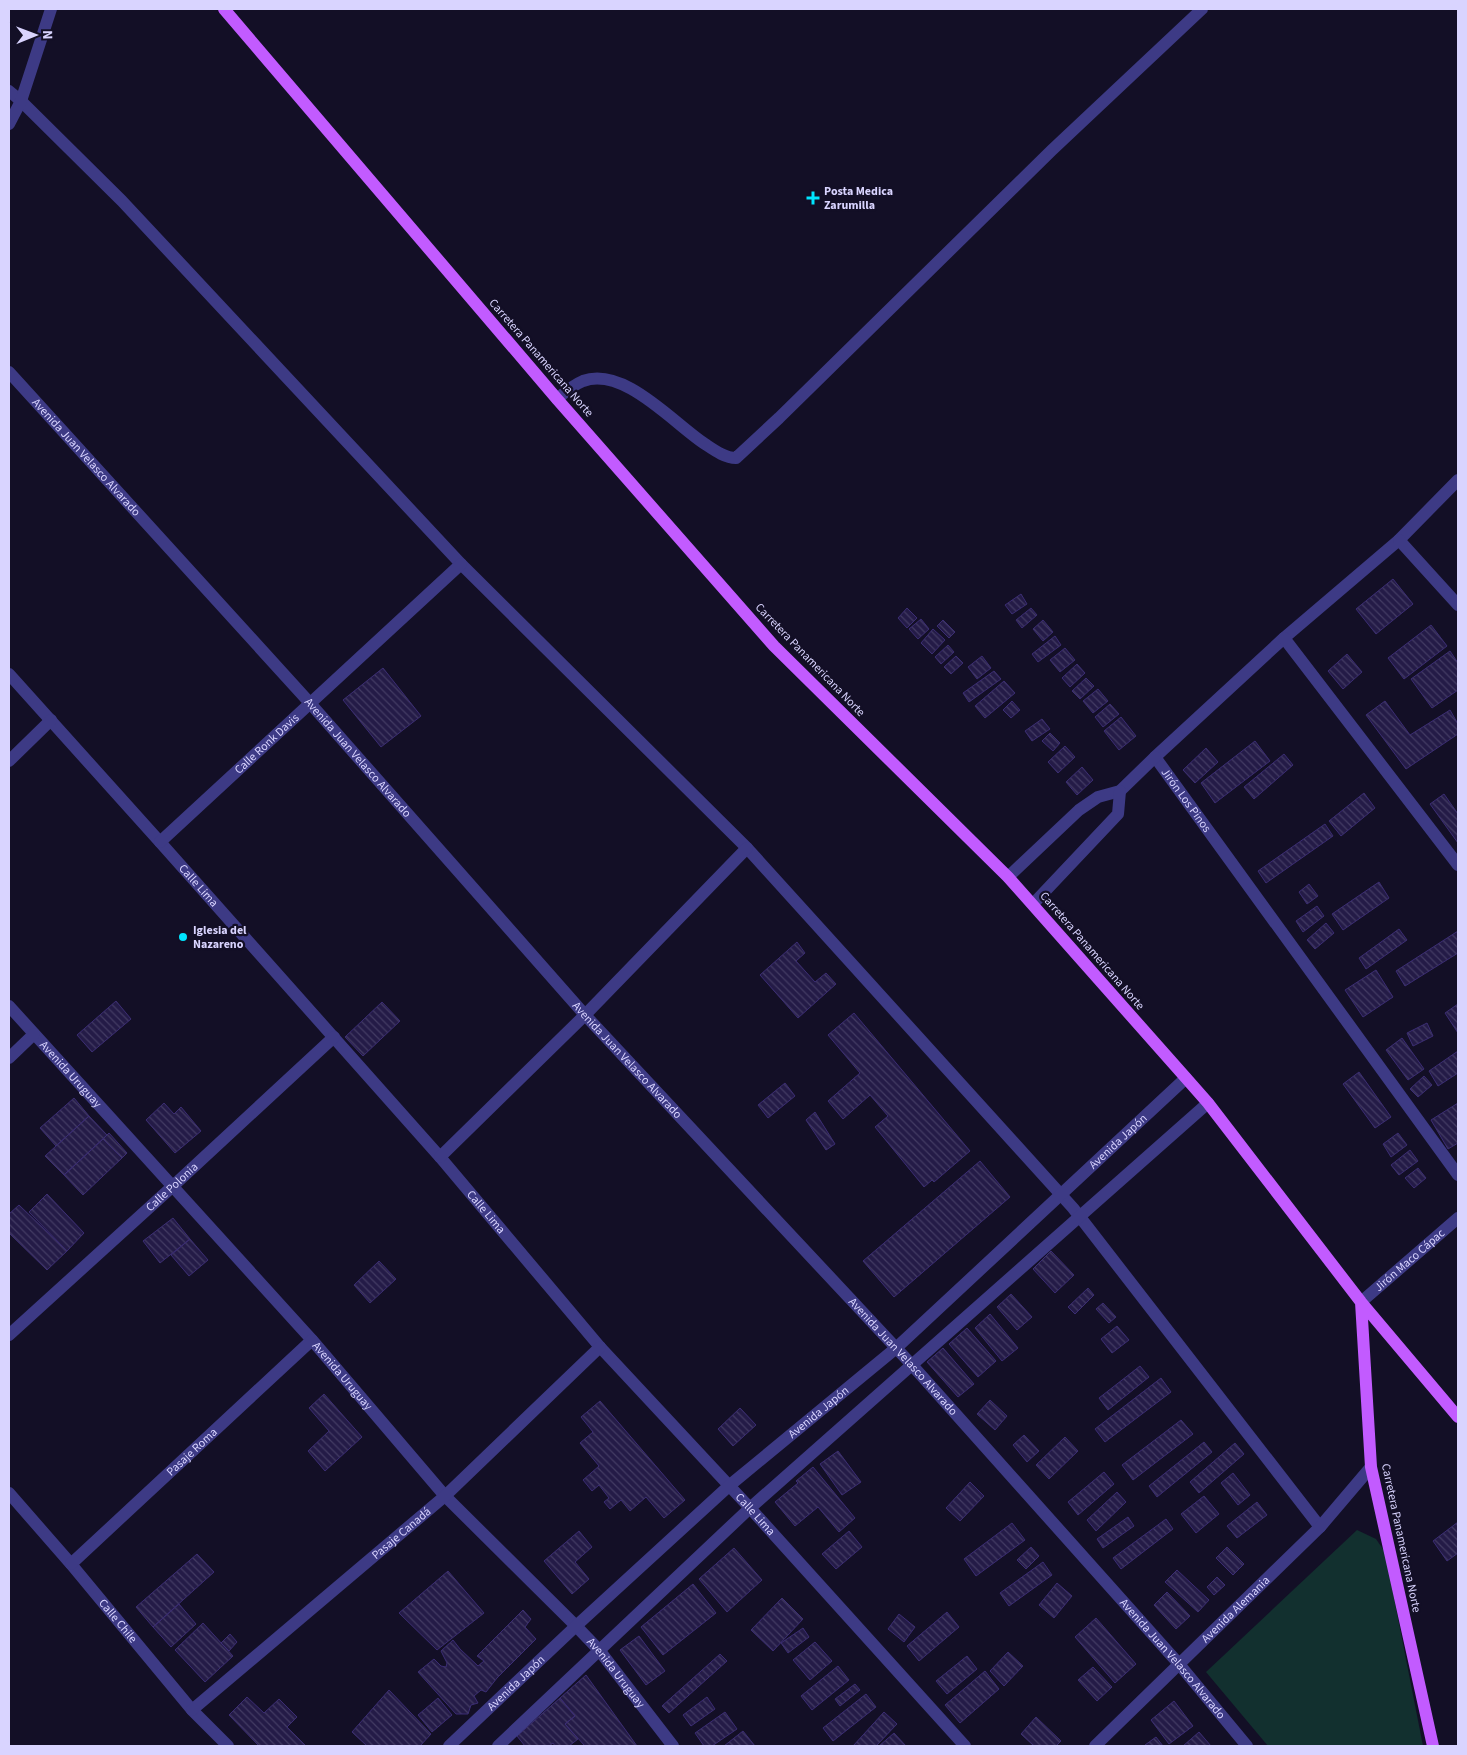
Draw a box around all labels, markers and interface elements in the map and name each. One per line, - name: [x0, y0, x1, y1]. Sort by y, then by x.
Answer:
- north arrow: [10, 10, 60, 60]
- text: N: [37, 30, 57, 40]
- place label: Posta Medica Zarumilla: [824, 183, 893, 214]
- marker: Posta Medica Zarumilla: [806, 191, 820, 205]
- street label: Carretera Panamericana Norte: [485, 295, 597, 421]
- street label: Avenida Juan Velasco Alvarado: [28, 394, 145, 520]
- street label: Carretera Panamericana Norte: [751, 600, 869, 721]
- street label: Avenida Juan Velasco Alvarado: [301, 694, 415, 821]
- street label: Calle Ronk Davis: [230, 709, 303, 778]
- street label: Jirón Los Pinos: [1157, 764, 1215, 836]
- street label: Calle Lima: [175, 860, 222, 911]
- street label: Carretera Panamericana Norte: [1036, 888, 1148, 1014]
- place label: Iglesia del Nazareno: [193, 922, 247, 953]
- marker: Iglesia del Nazareno: [177, 931, 189, 943]
- street label: Avenida Juan Velasco Alvarado: [568, 998, 686, 1122]
- street label: Avenida Uruguay: [36, 1037, 106, 1112]
- street label: Avenida Japón: [1085, 1110, 1151, 1173]
- street label: Calle Polonia: [142, 1159, 202, 1215]
- street label: Calle Lima: [463, 1186, 509, 1237]
- street label: Jirón Maco Cápac: [1370, 1224, 1449, 1295]
- street label: Avenida Juan Velasco Alvarado: [845, 1294, 962, 1419]
- street label: Avenida Uruguay: [308, 1338, 377, 1414]
- street label: Avenida Japón: [784, 1382, 852, 1442]
- street label: Pasaje Roma: [163, 1424, 221, 1480]
- street label: Carretera Panamericana Norte: [1377, 1462, 1425, 1614]
- street label: Calle Lima: [732, 1489, 779, 1539]
- street label: Pasaje Canadá: [368, 1503, 435, 1563]
- street label: Avenida Alemania: [1197, 1572, 1274, 1647]
- street label: Calle Chile: [95, 1595, 141, 1647]
- street label: Avenida Juan Velasco Alvarado: [1116, 1595, 1230, 1723]
- street label: Avenida Uruguay: [583, 1634, 649, 1712]
- street label: Avenida Japón: [483, 1651, 549, 1714]

